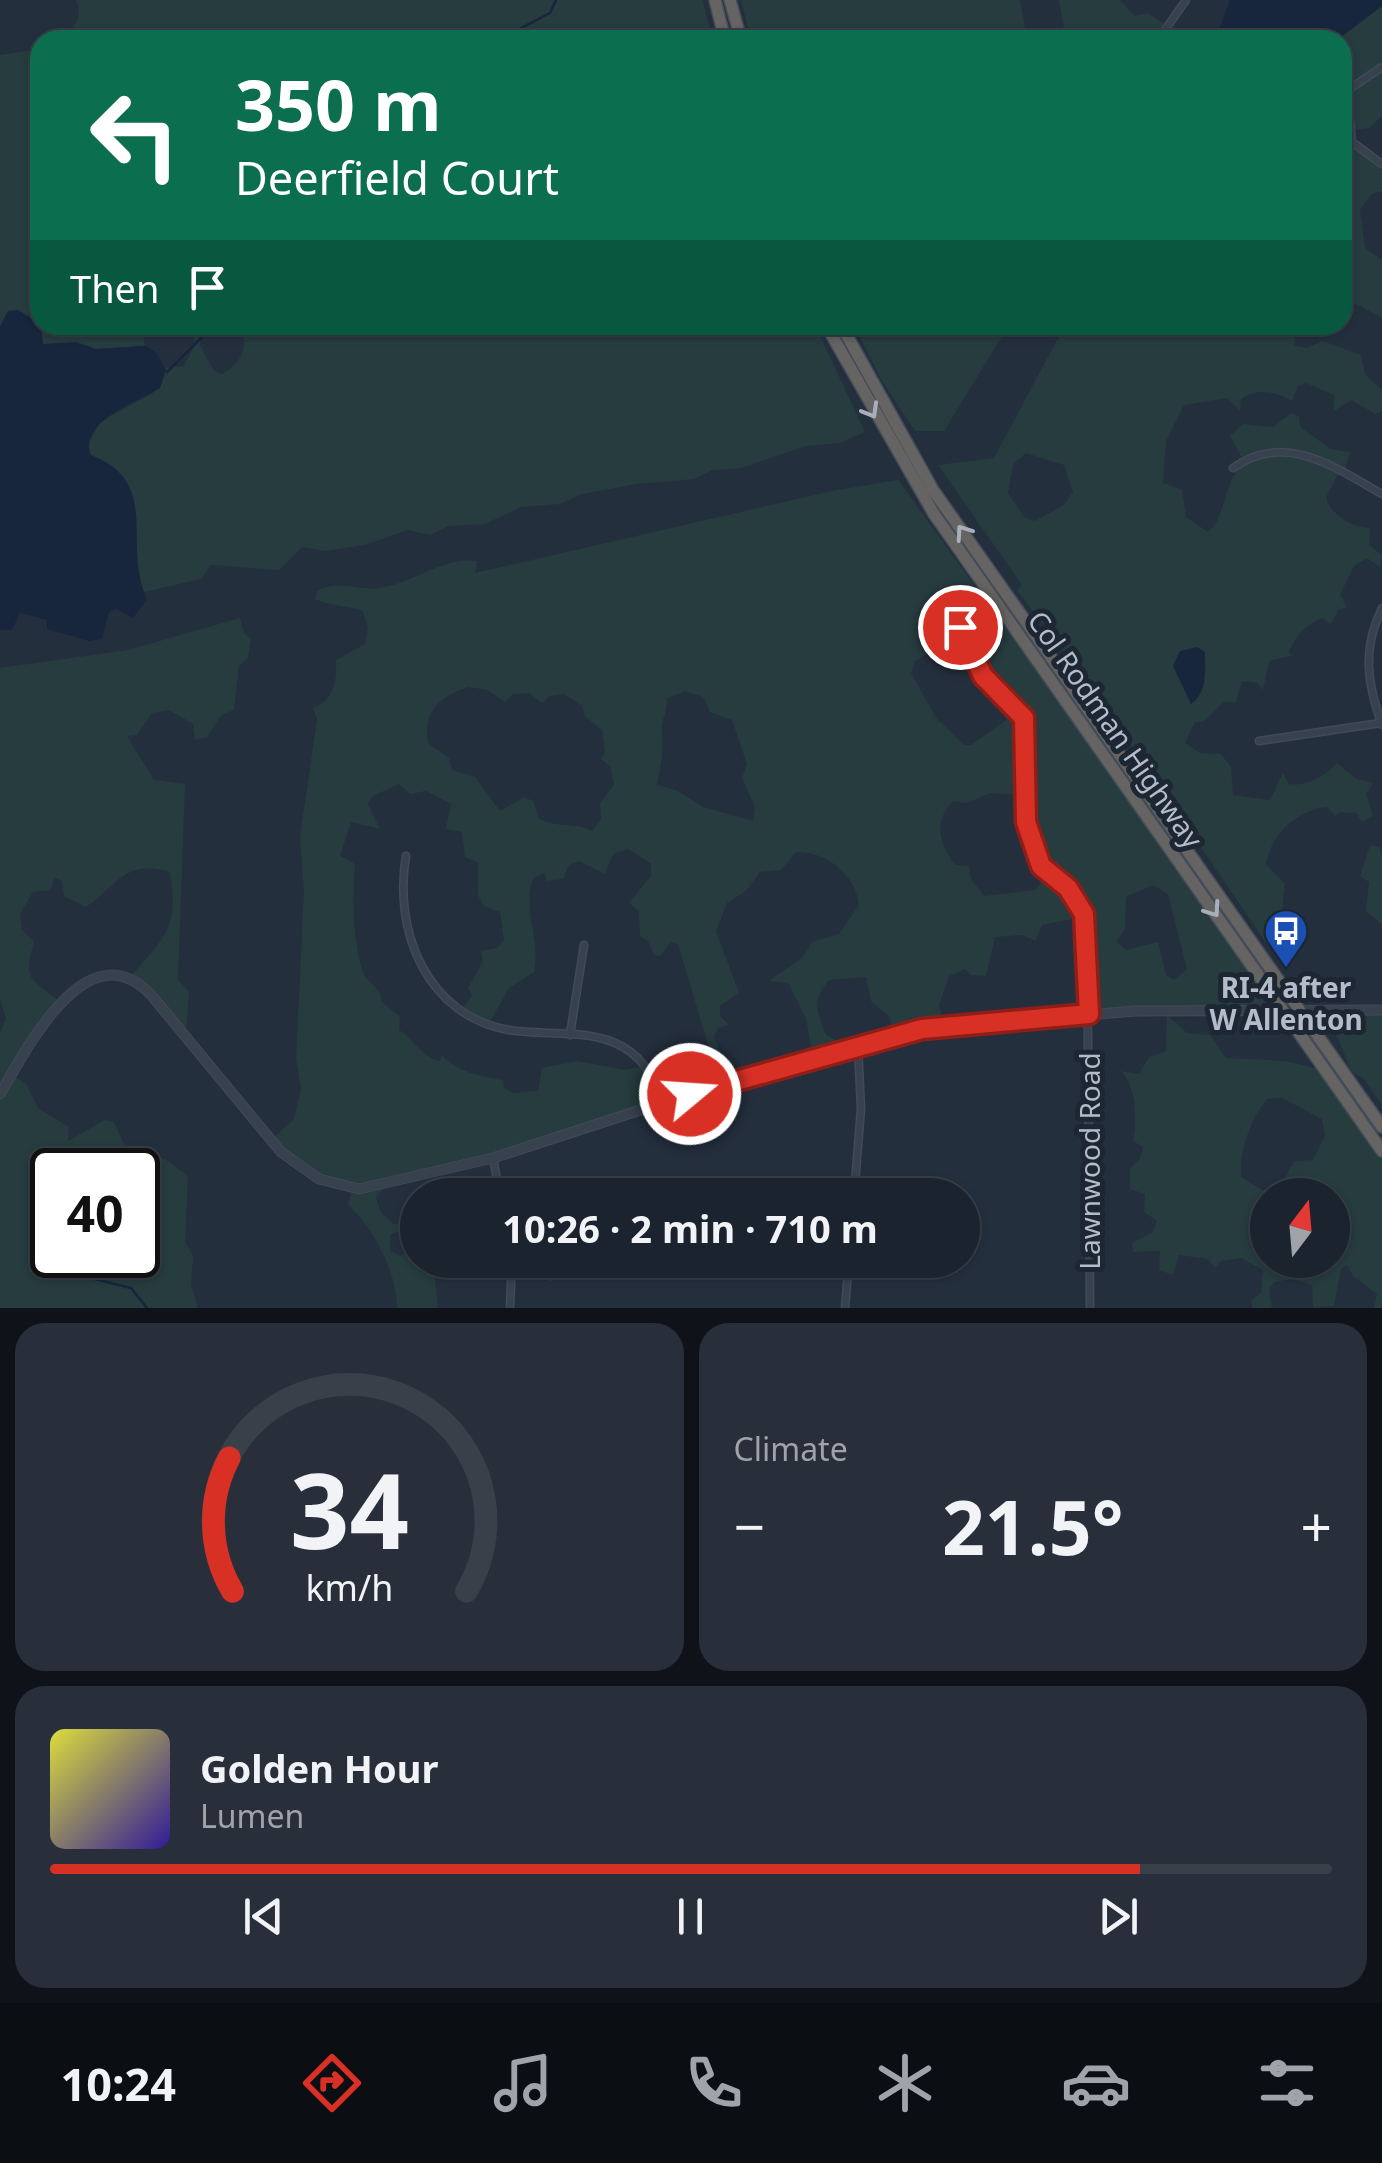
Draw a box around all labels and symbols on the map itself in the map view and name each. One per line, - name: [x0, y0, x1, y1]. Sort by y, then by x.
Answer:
- one-way arrow: [859, 400, 879, 418]
- one-way arrow: [957, 525, 975, 543]
- pin: [918, 585, 1003, 670]
- street label: Col Rodman Highway: [1020, 603, 1213, 856]
- one-way arrow: [1201, 899, 1219, 918]
- bus stop icon: RI-4 after W Allenton: [1263, 908, 1309, 969]
- place label: RI-4 after W Allenton: [1209, 968, 1363, 1038]
- position arrow: [638, 1042, 742, 1146]
- street label: Lawnwood Road: [1070, 1052, 1108, 1270]
- speed limit sign: 40: [30, 1148, 160, 1278]
- north arrow: [1250, 1178, 1350, 1278]

